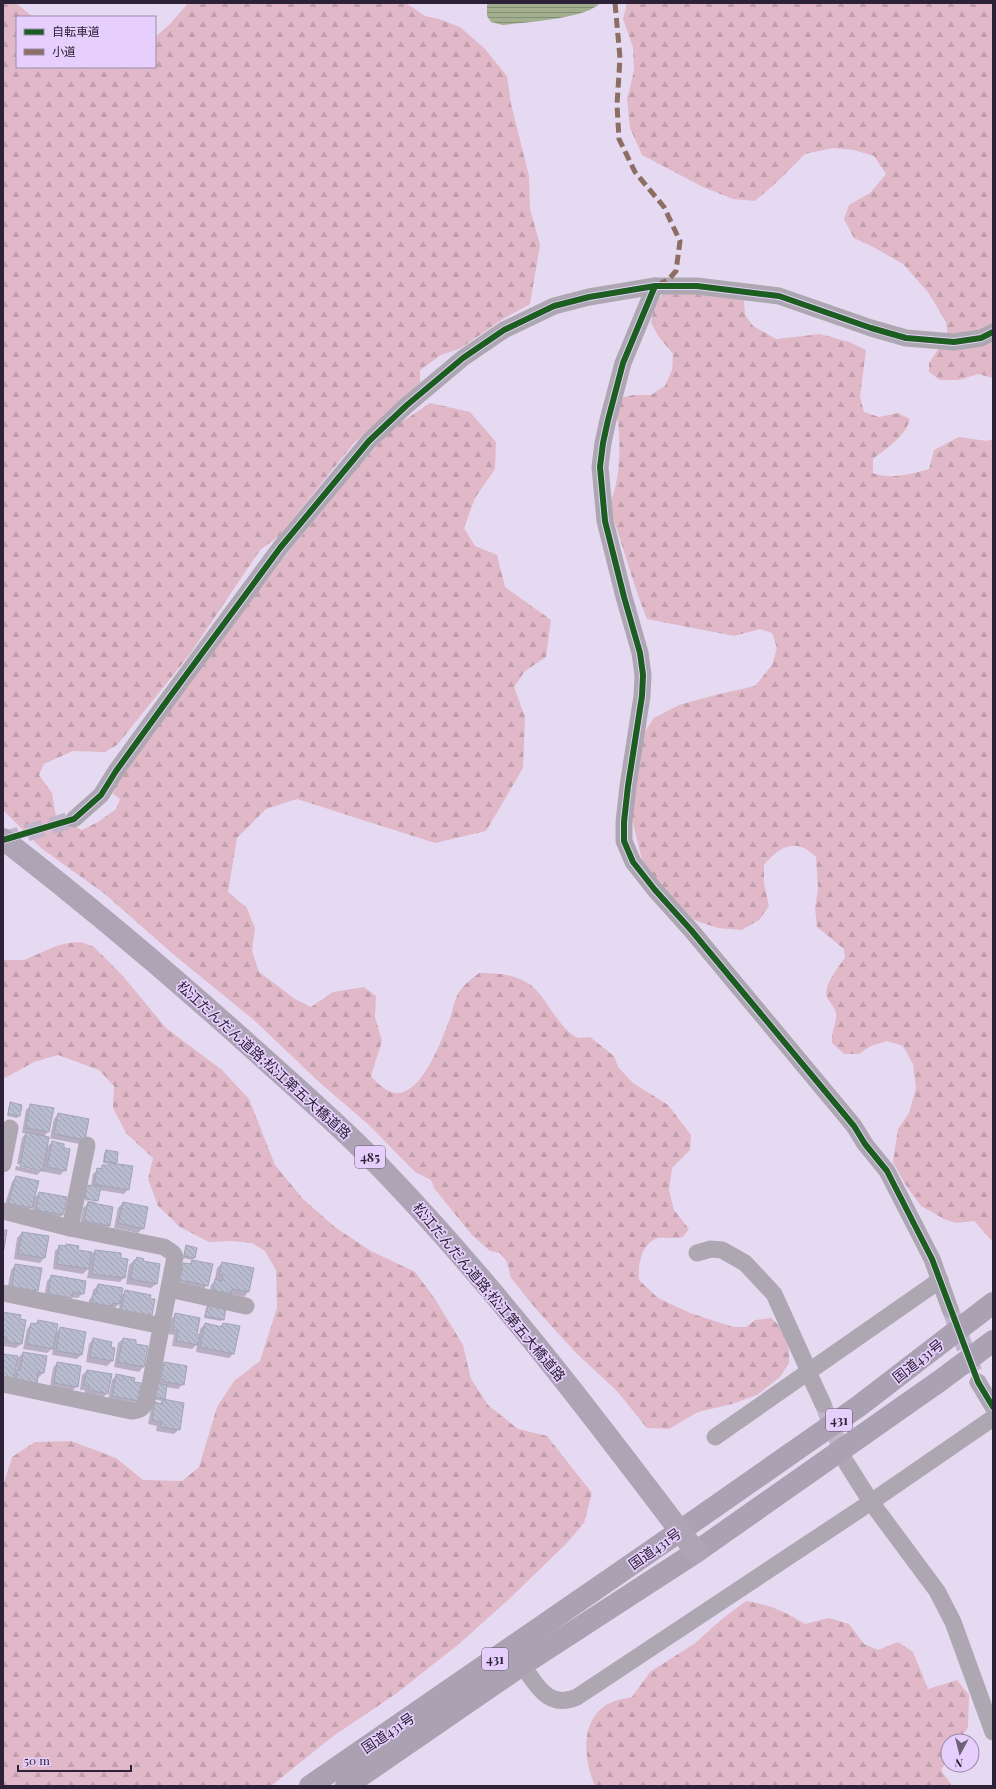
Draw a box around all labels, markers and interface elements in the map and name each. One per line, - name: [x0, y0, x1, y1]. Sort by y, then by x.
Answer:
- legend: [16, 16, 156, 68]
- text: 自転車道: [52, 23, 100, 39]
- text: 小道: [52, 43, 76, 59]
- street label: 松江だんだん道路;松江第五大橋道路: [173, 976, 355, 1143]
- road number: 485: [355, 1146, 385, 1168]
- street label: 松江だんだん道路;松江第五大橋道路: [409, 1198, 570, 1385]
- street label: 国道431号: [888, 1335, 947, 1387]
- road number: 431: [826, 1409, 852, 1431]
- street label: 国道431号: [625, 1524, 685, 1574]
- road number: 431: [482, 1648, 508, 1670]
- street label: 国道431号: [357, 1708, 418, 1757]
- north arrow: [940, 1733, 980, 1773]
- scale bar: [18, 1747, 131, 1773]
- text: 50 m: [24, 1752, 50, 1768]
- text: N: [954, 1755, 964, 1771]

